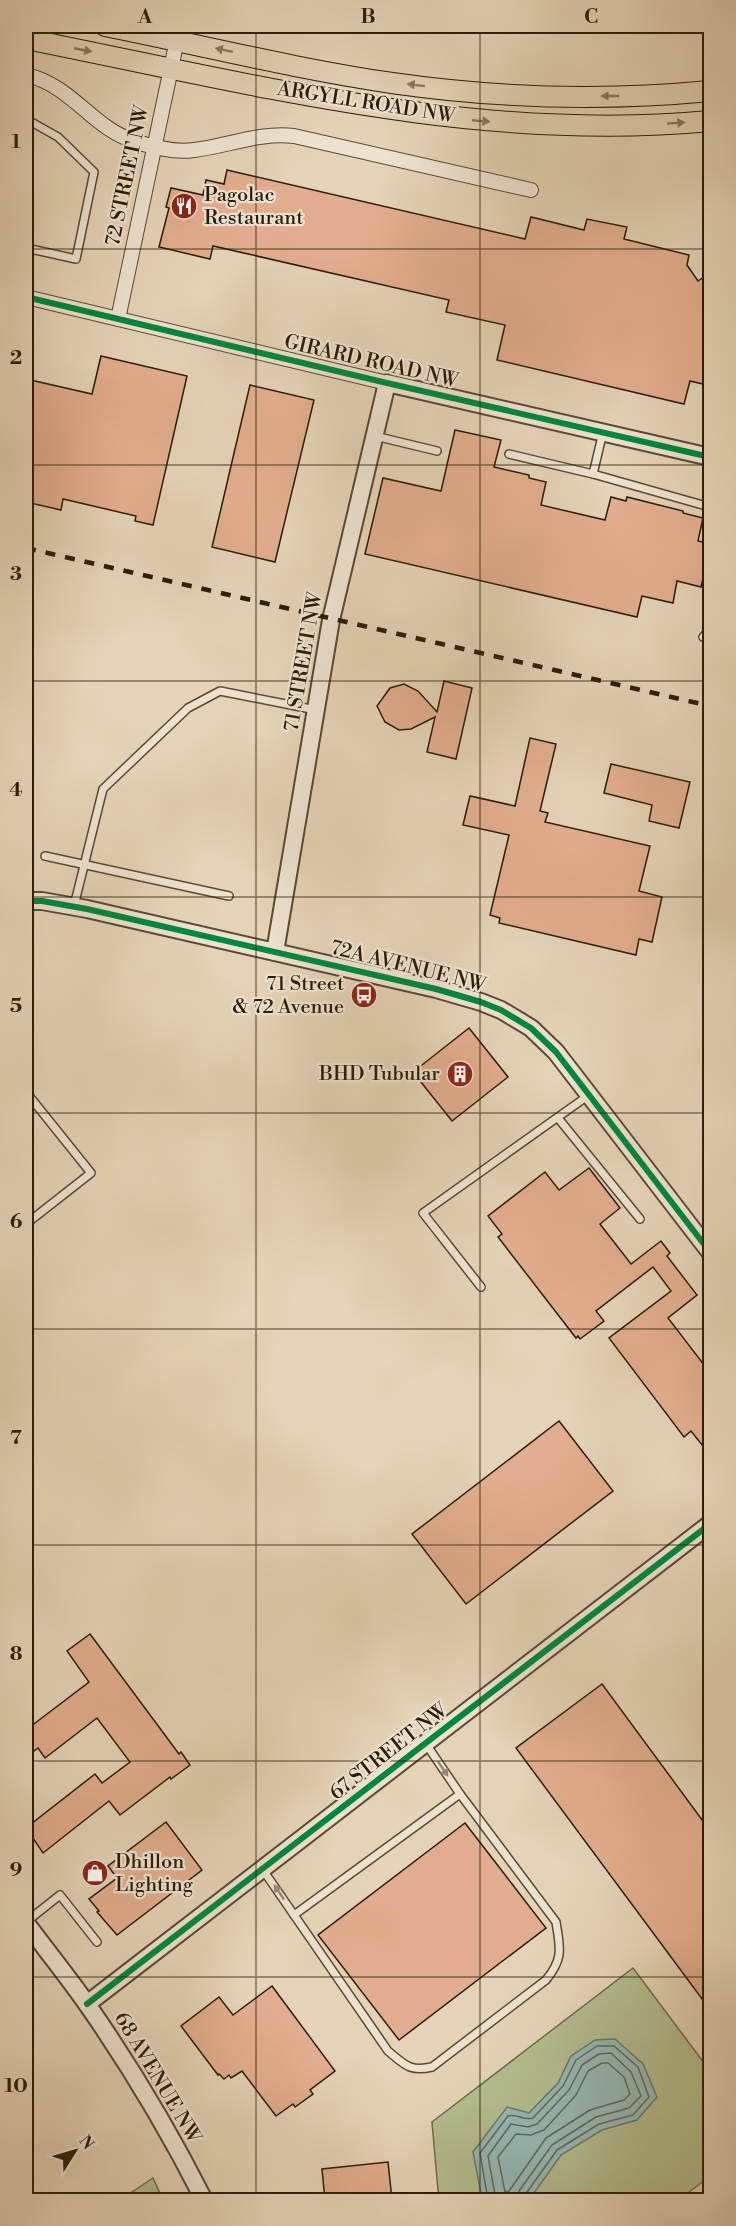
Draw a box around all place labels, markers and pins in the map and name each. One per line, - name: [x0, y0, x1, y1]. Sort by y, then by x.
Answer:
- place label: Pagolac Restaurant: [204, 183, 303, 231]
- restaurant icon: Pagolac Restaurant: [169, 191, 199, 221]
- place label: 71 Street & 72 Avenue: [233, 972, 344, 1020]
- bus stop icon: 71 Street & 72 Avenue: [349, 980, 379, 1010]
- building icon: BHD Tubular: [445, 1059, 475, 1089]
- place label: BHD Tubular: [318, 1062, 440, 1087]
- place label: Dhillon Lighting: [115, 1850, 194, 1898]
- shop icon: Dhillon Lighting: [80, 1858, 110, 1888]

